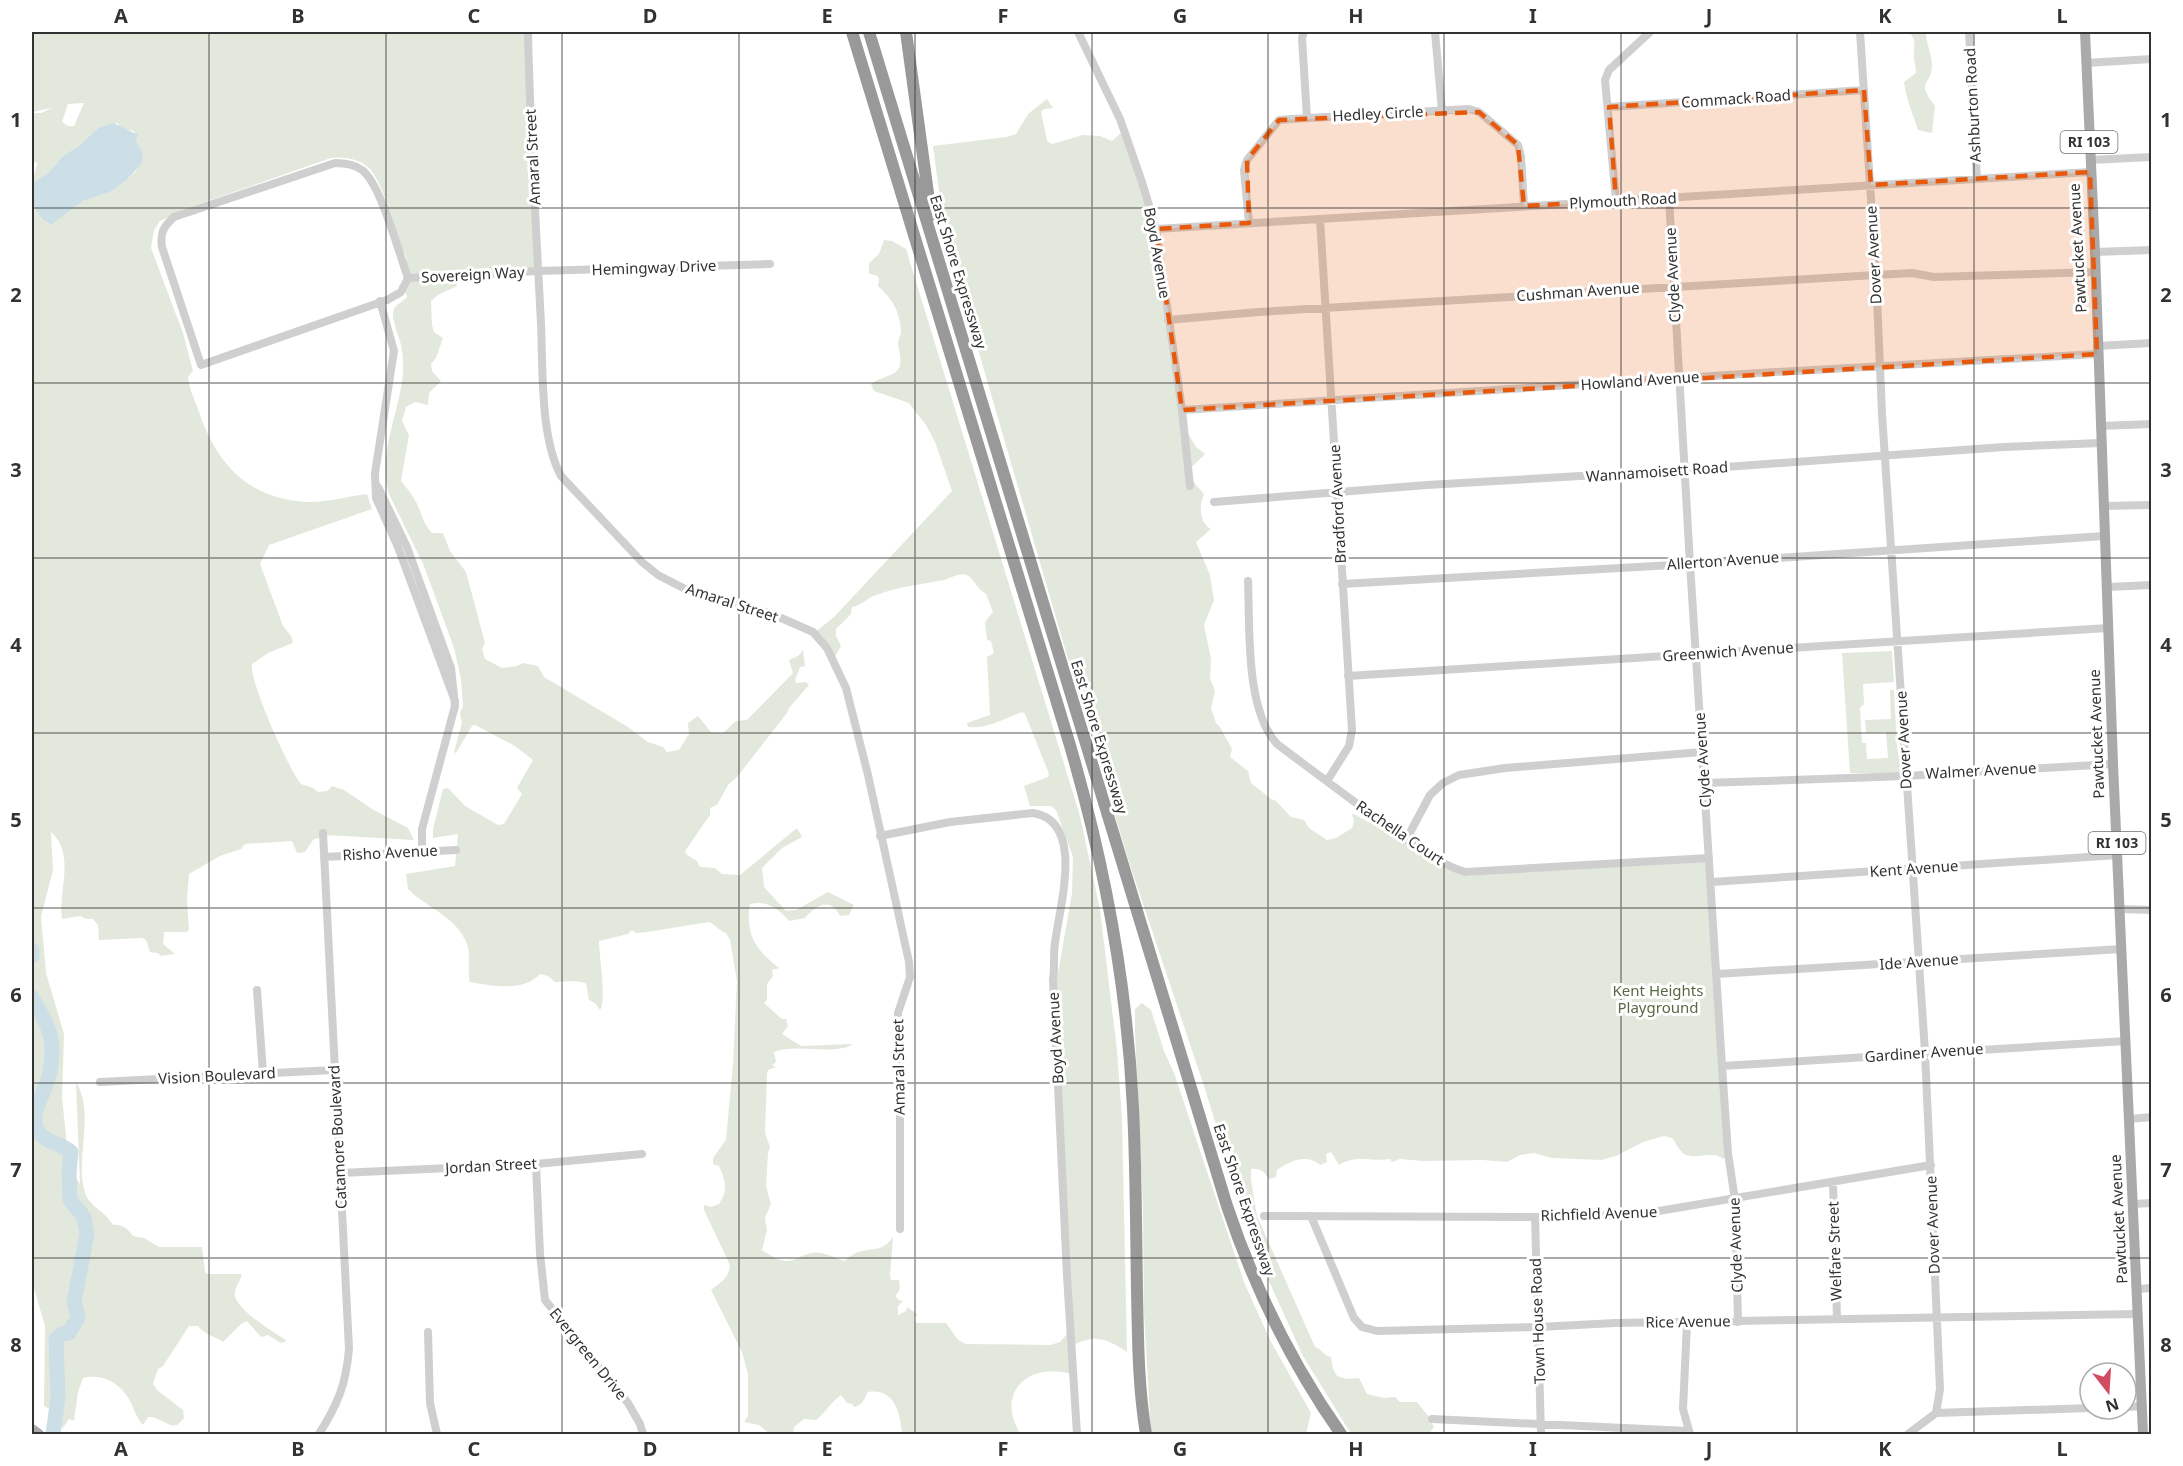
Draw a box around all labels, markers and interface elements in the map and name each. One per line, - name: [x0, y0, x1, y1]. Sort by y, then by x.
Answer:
- text: A: [114, 2, 128, 29]
- text: B: [291, 2, 305, 29]
- text: C: [468, 2, 481, 29]
- text: D: [643, 2, 657, 29]
- text: E: [821, 2, 833, 29]
- text: F: [998, 2, 1008, 29]
- text: G: [1173, 2, 1187, 29]
- text: H: [1348, 2, 1364, 29]
- text: I: [1529, 2, 1537, 29]
- text: J: [1704, 2, 1712, 29]
- text: K: [1878, 2, 1892, 29]
- text: L: [2056, 2, 2068, 29]
- street label: Ashburton Road: [1959, 47, 1985, 163]
- street label: Commack Road: [1680, 84, 1792, 112]
- street label: Hedley Circle: [1332, 101, 1424, 125]
- text: 1: [10, 106, 22, 133]
- text: 1: [2160, 106, 2172, 133]
- street label: Amaral Street: [519, 108, 544, 206]
- road number: RI 103: [2060, 131, 2118, 153]
- street label: Pawtucket Avenue: [2064, 183, 2090, 313]
- street label: Plymouth Road: [1569, 187, 1677, 213]
- street label: East Shore Expressway: [926, 192, 992, 352]
- street label: Dover Avenue: [1860, 205, 1886, 305]
- street label: Boyd Avenue: [1140, 206, 1176, 300]
- street label: Clyde Avenue: [1660, 227, 1684, 323]
- street label: Hemingway Drive: [591, 255, 717, 279]
- street label: Sovereign Way: [421, 261, 525, 287]
- street label: Cushman Avenue: [1516, 277, 1640, 305]
- text: 2: [10, 281, 22, 308]
- text: 2: [2160, 281, 2172, 308]
- street label: Howland Avenue: [1580, 366, 1700, 394]
- street label: Bradford Avenue: [1324, 444, 1350, 564]
- text: 3: [10, 456, 22, 483]
- street label: Wannamoisett Road: [1585, 456, 1729, 486]
- text: 3: [2160, 456, 2172, 483]
- street label: Allerton Avenue: [1666, 546, 1780, 574]
- street label: Amaral Street: [684, 578, 782, 627]
- text: 4: [10, 631, 22, 658]
- text: 4: [2160, 631, 2172, 658]
- street label: Greenwich Avenue: [1662, 636, 1794, 666]
- street label: East Shore Expressway: [1067, 657, 1133, 817]
- street label: Pawtucket Avenue: [2084, 669, 2108, 799]
- street label: Dover Avenue: [1890, 690, 1916, 790]
- street label: Clyde Avenue: [1689, 712, 1715, 808]
- street label: Walmer Avenue: [1925, 757, 2037, 783]
- street label: Rachella Court: [1353, 795, 1449, 869]
- text: 5: [10, 806, 22, 833]
- text: 5: [2160, 806, 2172, 833]
- road number: RI 103: [2088, 832, 2146, 854]
- street label: Risho Avenue: [342, 840, 438, 864]
- street label: Kent Avenue: [1869, 855, 1959, 881]
- street label: Ide Avenue: [1879, 948, 1959, 974]
- park label: Kent Heights Playground: [1613, 980, 1703, 1017]
- text: 6: [10, 981, 22, 1008]
- text: 6: [2160, 981, 2172, 1008]
- street label: Boyd Avenue: [1043, 992, 1067, 1084]
- street label: Amaral Street: [887, 1018, 909, 1115]
- street label: Gardiner Avenue: [1864, 1038, 1984, 1066]
- street label: Vision Boulevard: [158, 1062, 276, 1088]
- street label: Catamore Boulevard: [323, 1064, 351, 1210]
- street label: East Shore Expressway: [1209, 1121, 1281, 1279]
- street label: Jordan Street: [443, 1153, 538, 1177]
- street label: Pawtucket Avenue: [2105, 1154, 2131, 1284]
- text: 7: [10, 1156, 22, 1183]
- text: 7: [2160, 1156, 2172, 1183]
- street label: Dover Avenue: [1920, 1175, 1944, 1275]
- street label: Clyde Avenue: [1723, 1197, 1747, 1293]
- street label: Welfare Street: [1822, 1200, 1846, 1301]
- street label: Richfield Avenue: [1540, 1201, 1658, 1225]
- street label: Town House Road: [1525, 1258, 1549, 1384]
- street label: Evergreen Drive: [546, 1303, 632, 1403]
- street label: Rice Avenue: [1645, 1310, 1731, 1332]
- text: 8: [10, 1331, 22, 1358]
- text: 8: [2160, 1331, 2172, 1358]
- north arrow: [2078, 1361, 2138, 1421]
- text: N: [2103, 1393, 2122, 1418]
- text: A: [114, 1435, 128, 1462]
- text: B: [291, 1435, 305, 1462]
- text: C: [468, 1435, 481, 1462]
- text: D: [643, 1435, 657, 1462]
- text: E: [821, 1435, 833, 1462]
- text: F: [998, 1435, 1008, 1462]
- text: G: [1173, 1435, 1187, 1462]
- text: H: [1348, 1435, 1364, 1462]
- text: I: [1529, 1435, 1537, 1462]
- text: J: [1704, 1435, 1712, 1462]
- text: K: [1878, 1435, 1892, 1462]
- text: L: [2056, 1435, 2068, 1462]

